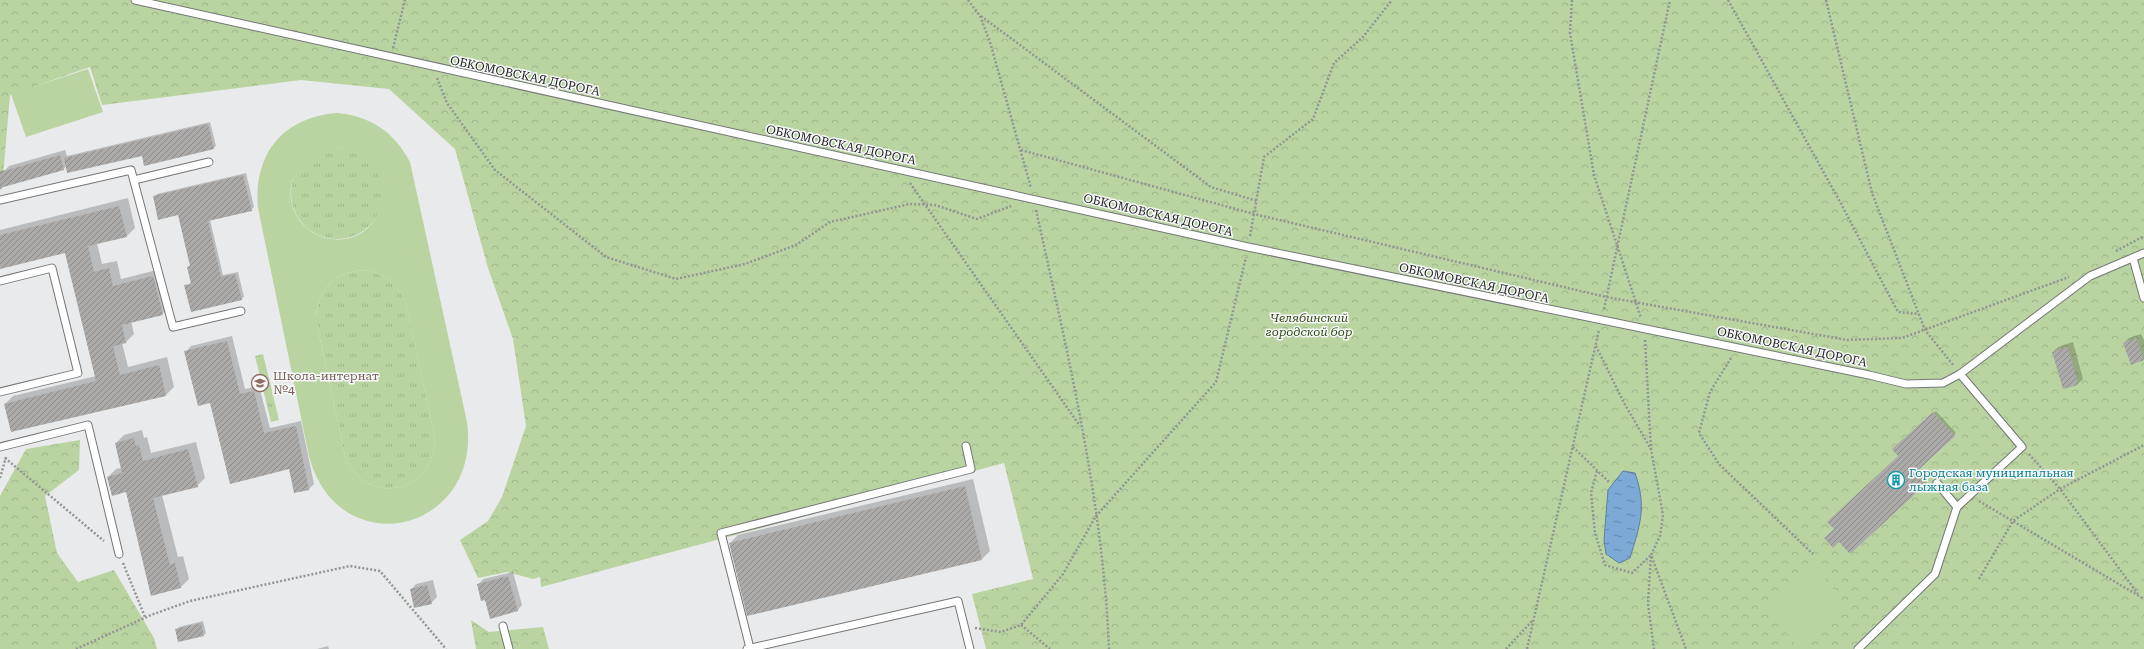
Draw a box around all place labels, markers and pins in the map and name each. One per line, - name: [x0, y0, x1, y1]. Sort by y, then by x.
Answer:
- place label: Школа-интернат №4: [273, 369, 379, 397]
- school or university icon: Школа-интернат №4: [250, 373, 270, 393]
- place label: Городская муниципальная лыжная база: [1909, 466, 2074, 494]
- building icon: Городская муниципальная лыжная база: [1886, 470, 1906, 490]

